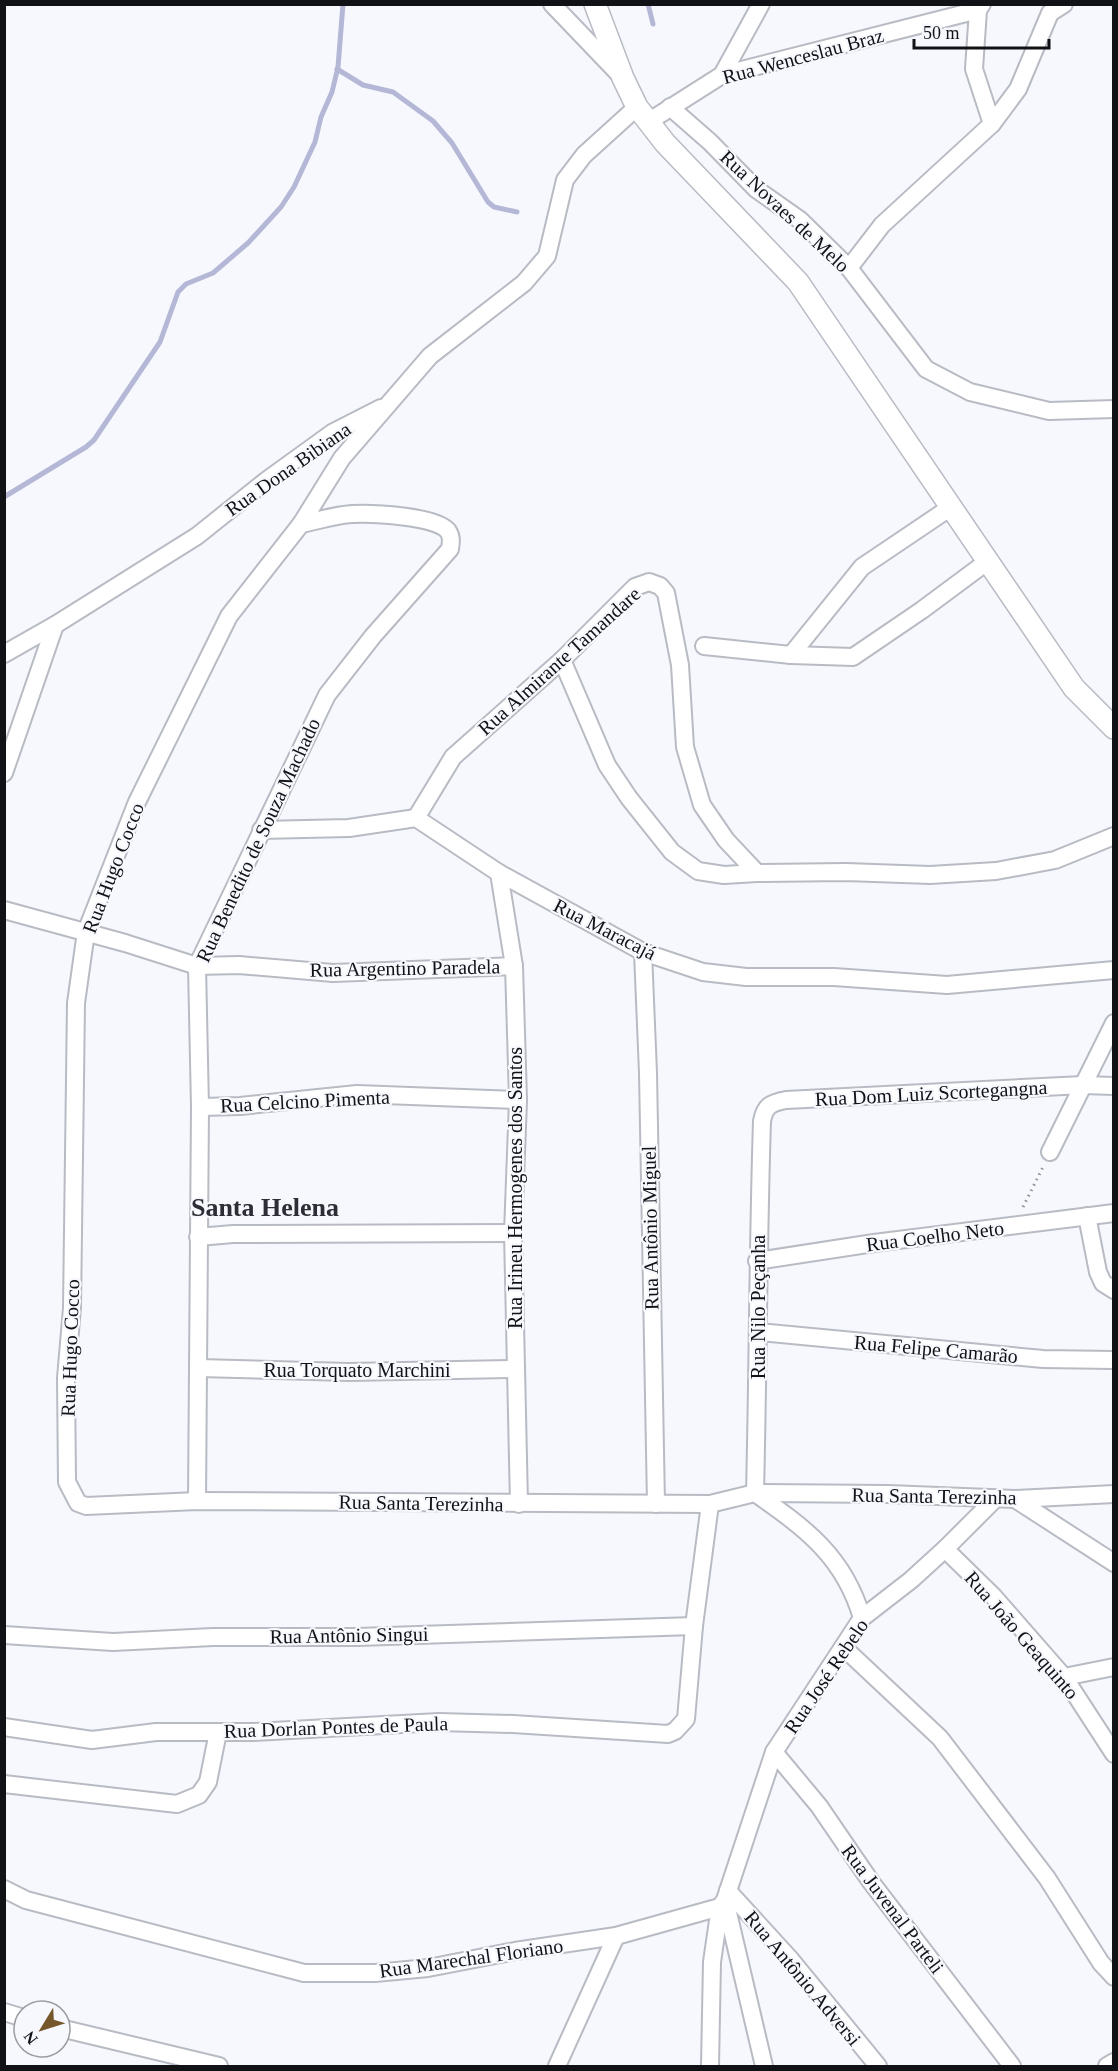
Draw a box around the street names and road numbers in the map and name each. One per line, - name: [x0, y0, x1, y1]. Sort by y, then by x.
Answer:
- street label: Rua Wenceslau Braz: [720, 24, 886, 88]
- street label: Rua Novaes de Melo: [716, 146, 854, 276]
- street label: Rua Dona Bibiana: [221, 418, 355, 520]
- street label: Rua Almirante Tamandare: [473, 582, 645, 740]
- street label: Rua Benedito de Souza Machado: [192, 715, 324, 965]
- street label: Rua Hugo Cocco: [78, 800, 149, 937]
- street label: Rua Maracajá: [550, 894, 660, 965]
- street label: Rua Argentino Paradela: [309, 955, 501, 982]
- street label: Rua Irineu Hermogenes dos Santos: [504, 1047, 527, 1329]
- street label: Rua Dom Luiz Scortegangna: [814, 1076, 1048, 1111]
- street label: Rua Celcino Pimenta: [220, 1086, 391, 1116]
- street label: Rua Antônio Miguel: [638, 1145, 663, 1310]
- street label: Rua Coelho Neto: [865, 1217, 1005, 1255]
- street label: Rua Nilo Peçanha: [747, 1235, 770, 1379]
- street label: Rua Hugo Cocco: [57, 1279, 84, 1417]
- street label: Rua Felipe Camarão: [853, 1331, 1019, 1368]
- street label: Rua Torquato Marchini: [263, 1359, 451, 1382]
- street label: Rua Santa Terezinha: [851, 1484, 1017, 1508]
- street label: Rua Santa Terezinha: [338, 1491, 504, 1515]
- street label: Rua João Geaquinto: [960, 1567, 1084, 1704]
- street label: Rua José Rebelo: [780, 1615, 872, 1737]
- street label: Rua Antônio Singui: [269, 1623, 429, 1648]
- street label: Rua Dorlan Pontes de Paula: [223, 1712, 449, 1742]
- street label: Rua Juvenal Parteli: [837, 1840, 949, 1978]
- street label: Rua Antônio Adversi: [740, 1906, 866, 2050]
- street label: Rua Marechal Floriano: [378, 1934, 564, 1982]

